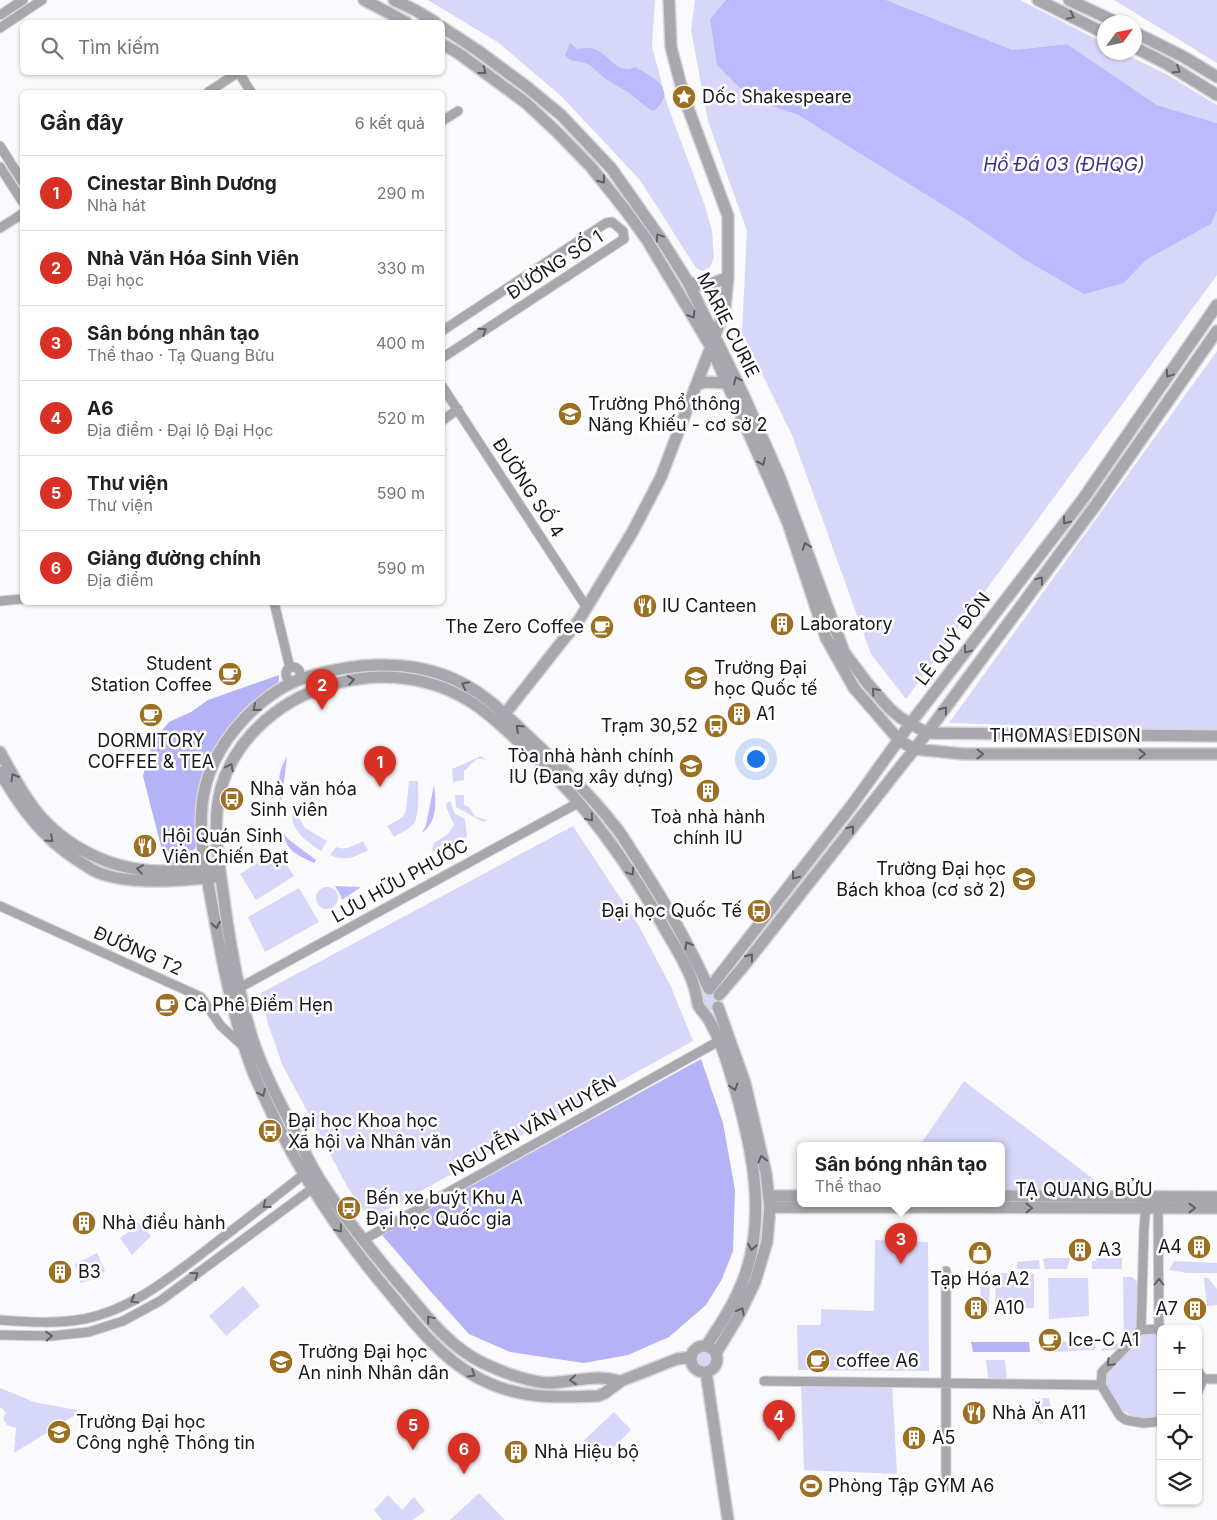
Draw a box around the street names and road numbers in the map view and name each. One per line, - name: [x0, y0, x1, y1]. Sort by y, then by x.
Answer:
- street label: ĐƯỜNG SỐ 1: [501, 223, 606, 303]
- street label: MARIE CURIE: [693, 269, 764, 381]
- street label: ĐƯỜNG SỐ 4: [489, 432, 572, 541]
- street label: LÊ QUÝ ĐÔN: [910, 588, 994, 689]
- street label: THOMAS EDISON: [989, 725, 1141, 746]
- street label: LƯU HỮU PHƯỚC: [328, 834, 471, 927]
- street label: ĐƯỜNG T2: [91, 921, 186, 979]
- street label: NGUYỄN VĂN HUYÊN: [444, 1067, 620, 1180]
- street label: TẠ QUANG BỬU: [1015, 1178, 1153, 1200]

